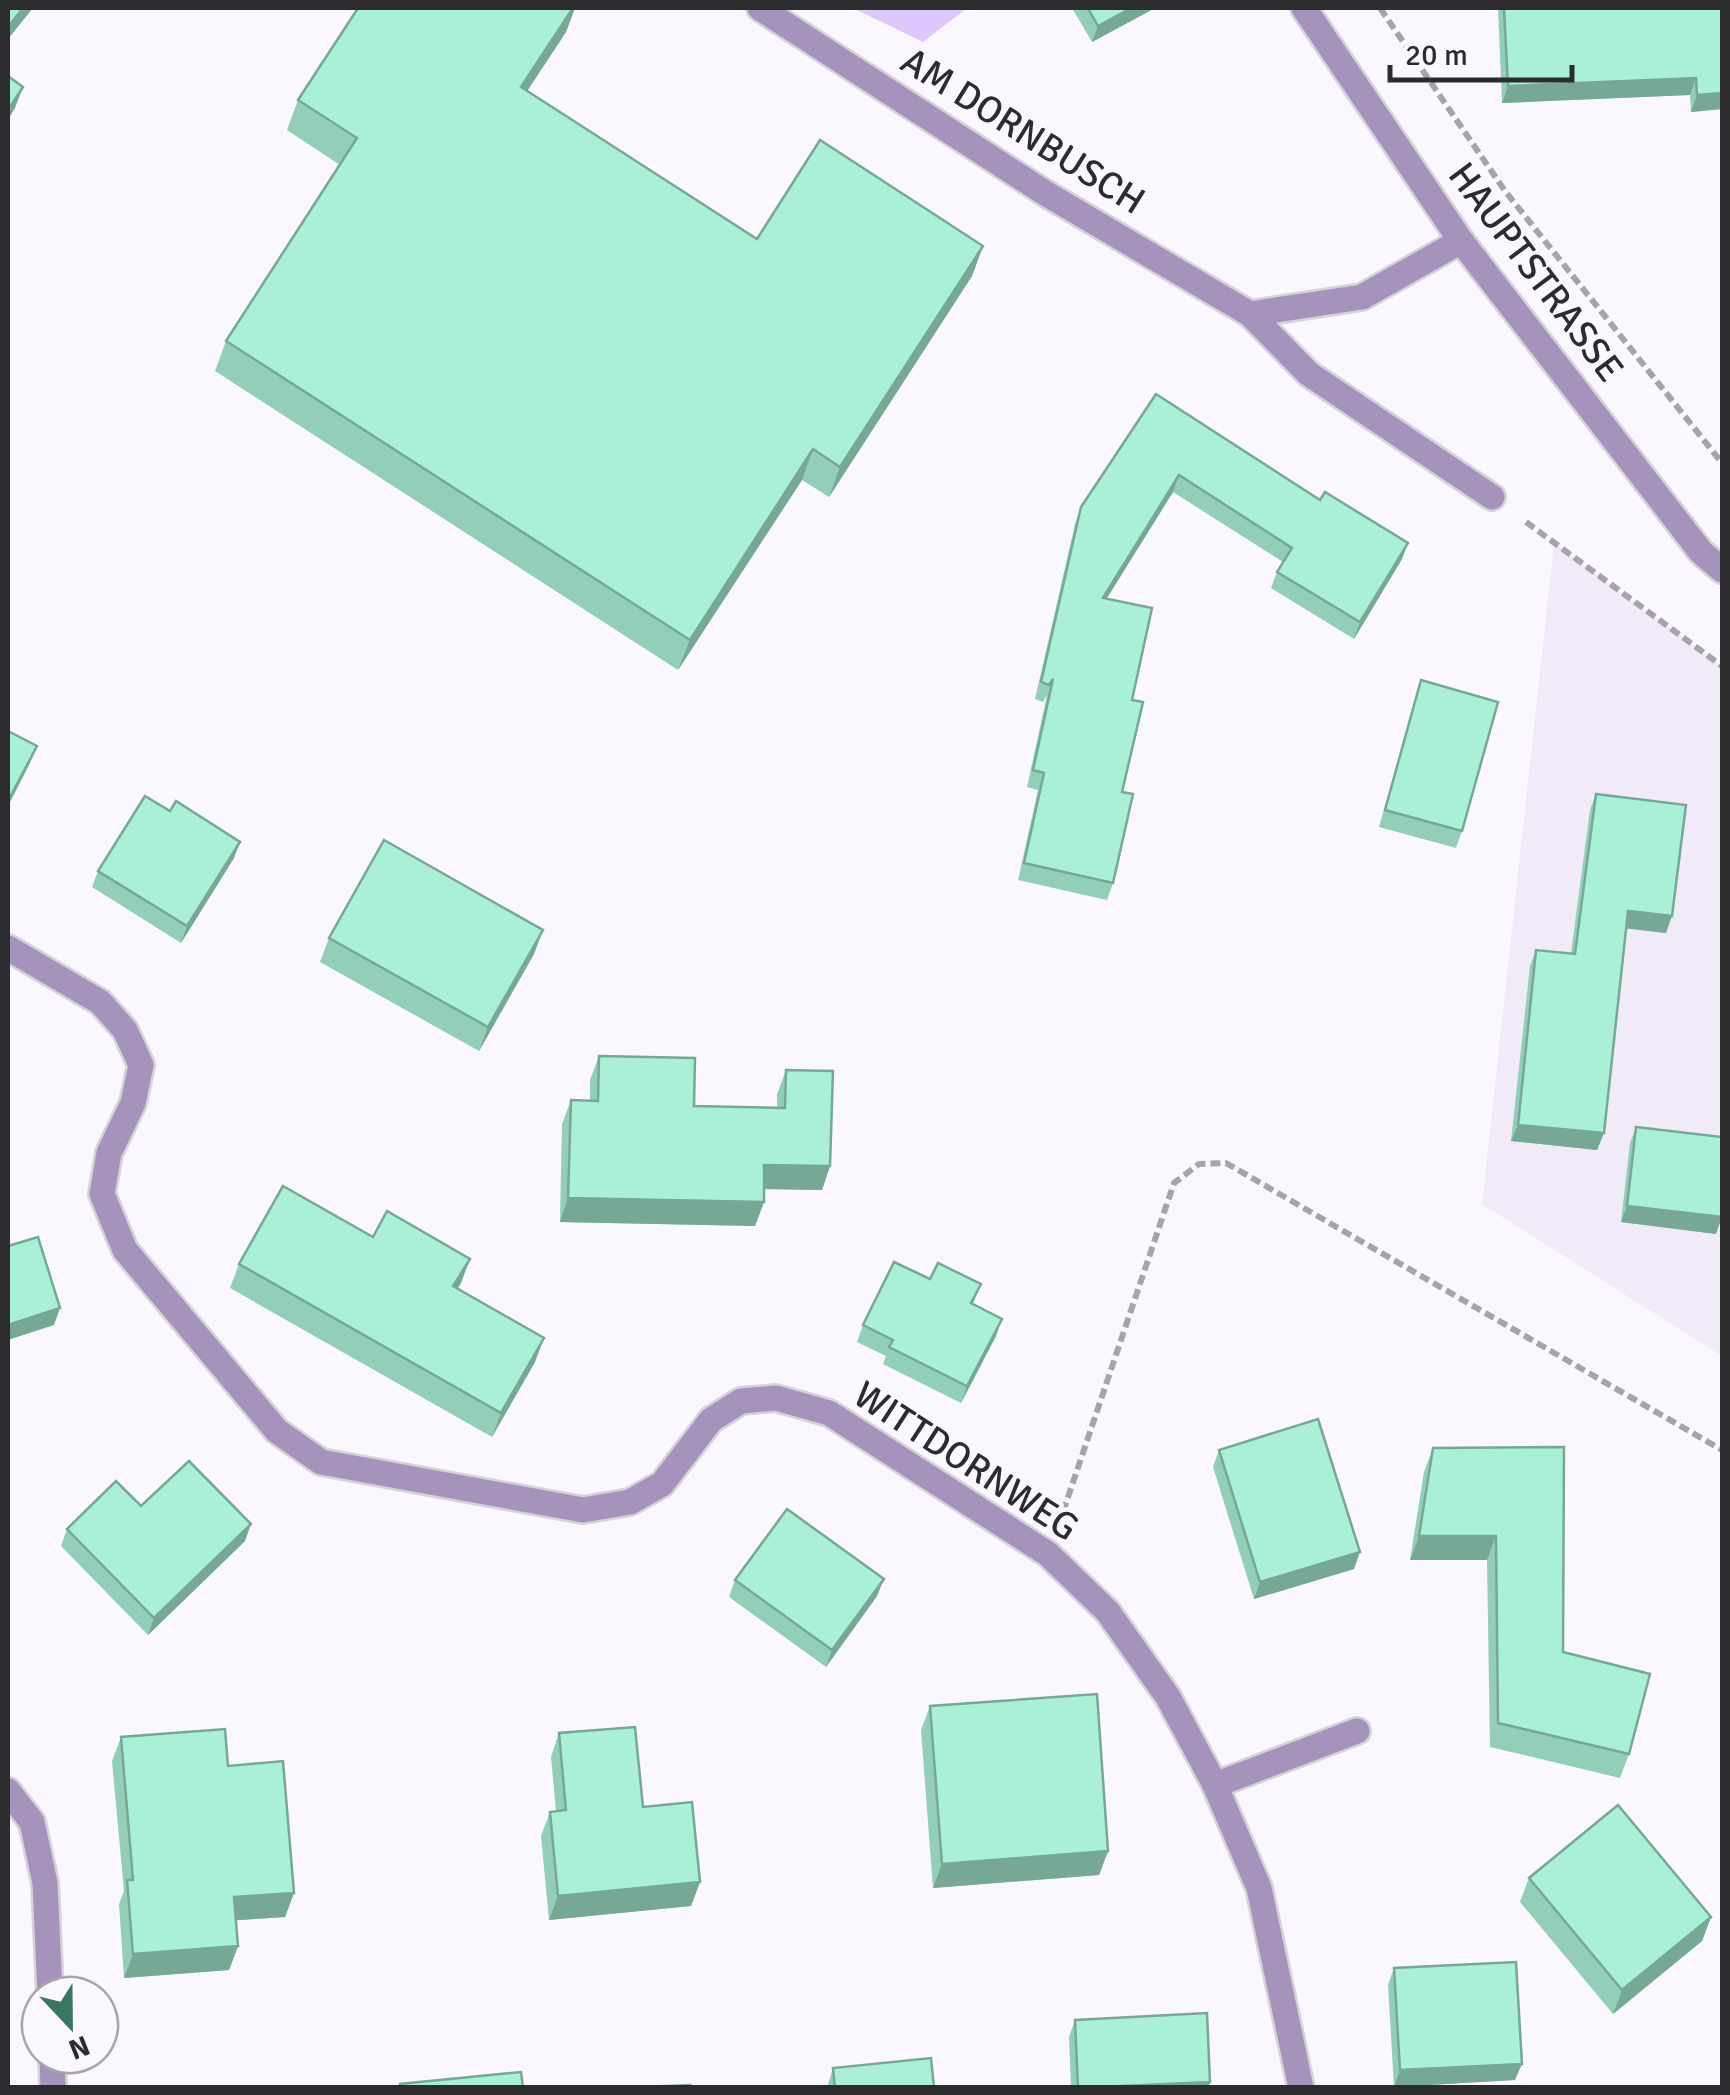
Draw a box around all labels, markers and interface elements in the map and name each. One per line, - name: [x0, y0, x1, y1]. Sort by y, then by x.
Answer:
- scale bar: [1390, 20, 1572, 82]
- street label: AM DORNBUSCH: [892, 37, 1154, 225]
- text: 20 m: [1405, 37, 1468, 74]
- street label: HAUPTSTRASSE: [1438, 153, 1634, 391]
- street label: WITTDORNWEG: [845, 1371, 1087, 1551]
- north arrow: [20, 1975, 120, 2075]
- text: N: [64, 2028, 94, 2067]

